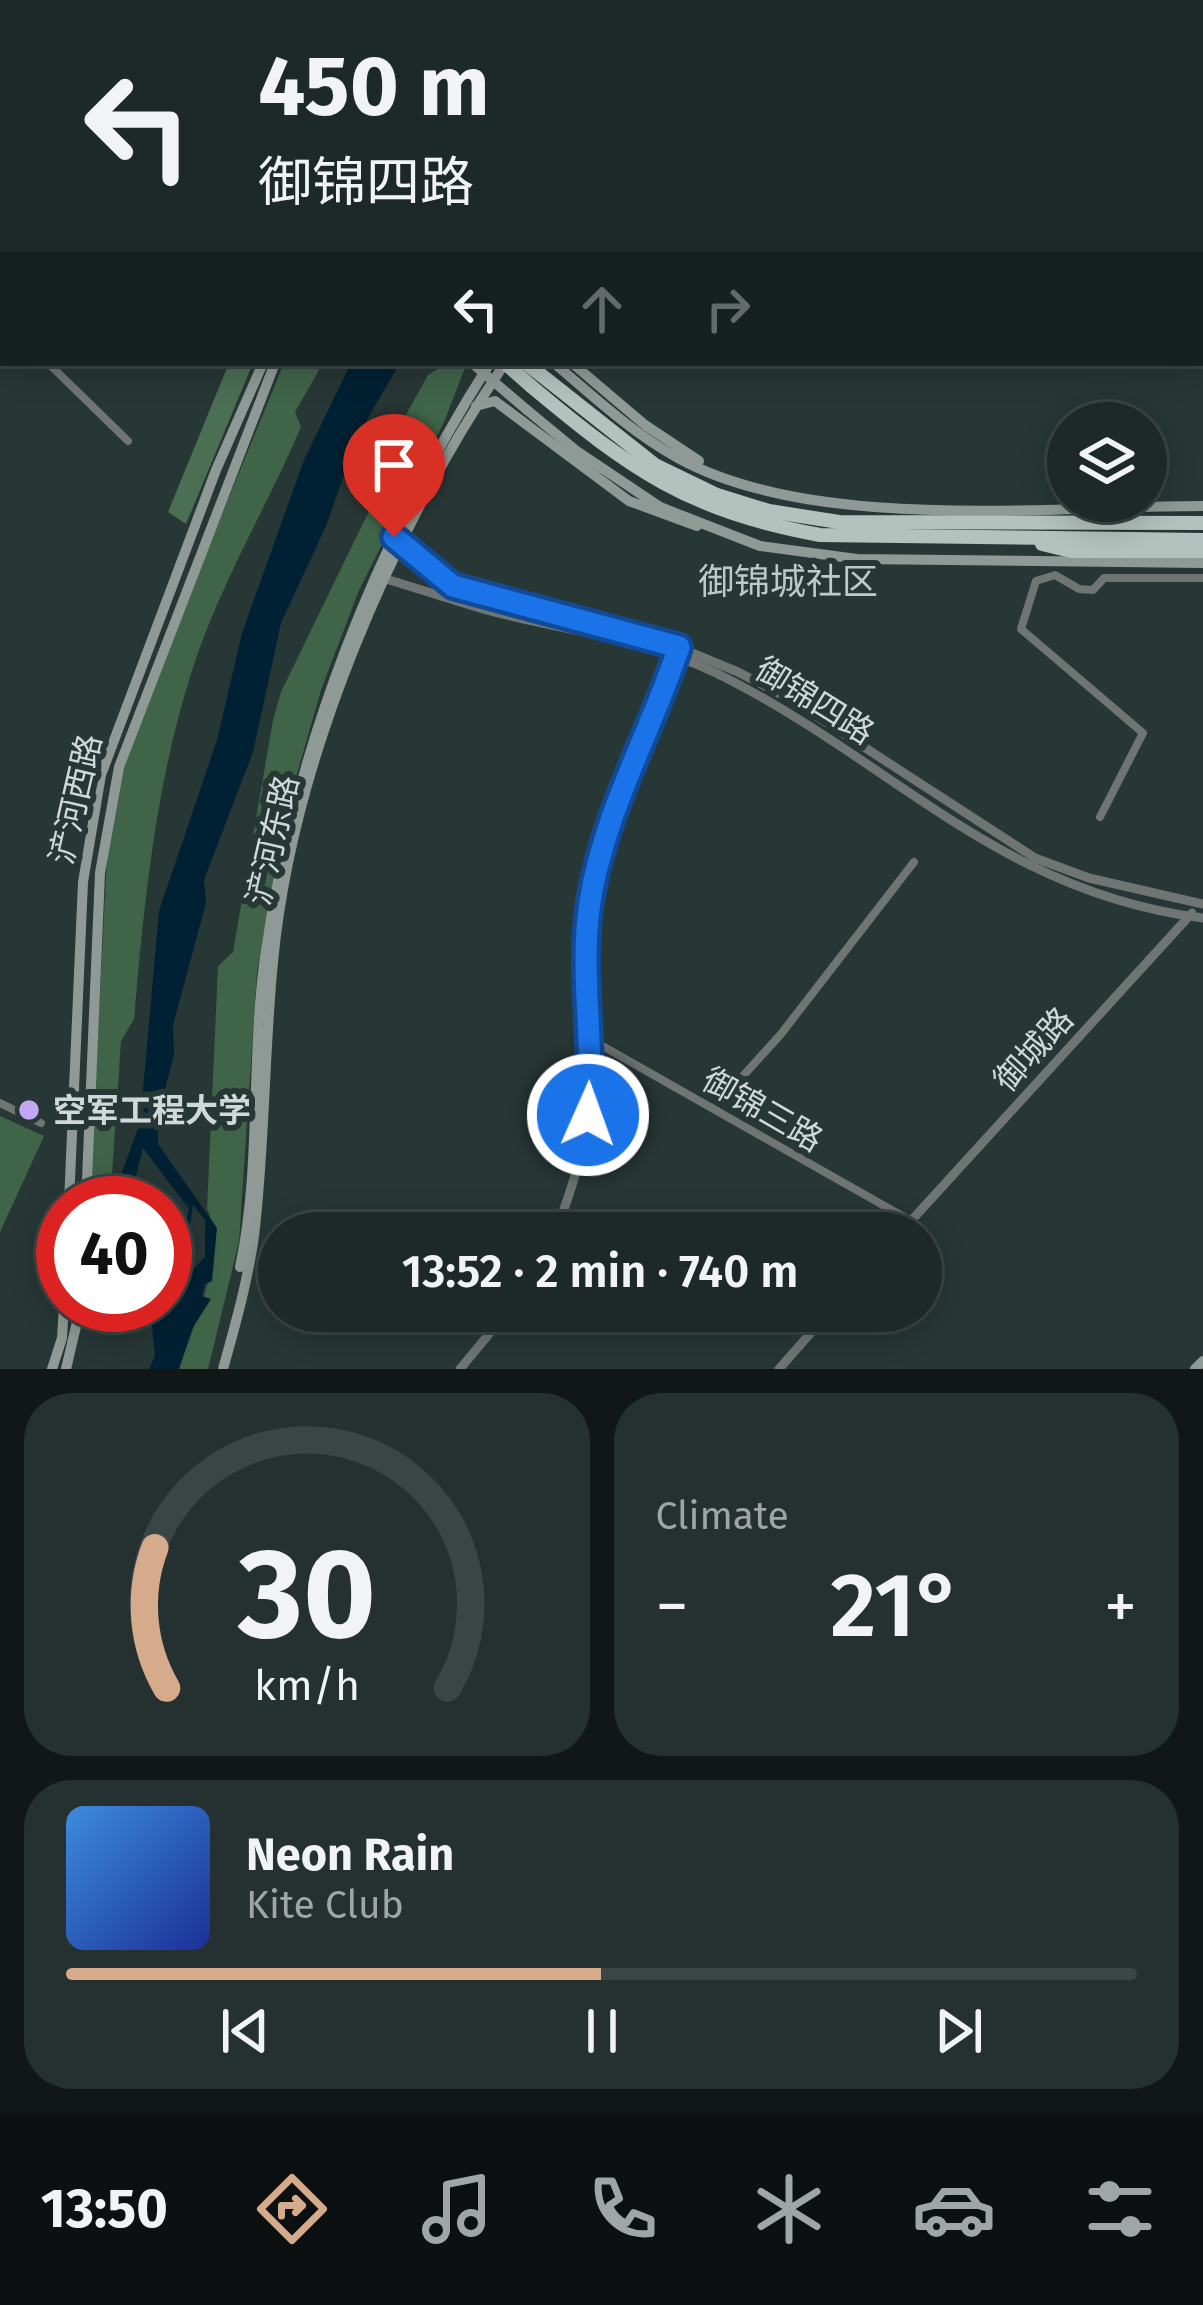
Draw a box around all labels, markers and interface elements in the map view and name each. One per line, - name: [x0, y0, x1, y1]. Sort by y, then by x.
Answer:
- text: 450 m: [258, 36, 490, 137]
- icon: left: [60, 48, 216, 204]
- text: 御锦四路: [258, 151, 474, 215]
- icon: left: [443, 276, 509, 342]
- icon: ahead: [569, 276, 635, 342]
- icon: right: [695, 276, 761, 342]
- map controls: [1047, 402, 1167, 522]
- button: layers: [1047, 402, 1167, 522]
- pin: [343, 414, 445, 537]
- icon: arrive: [361, 432, 427, 498]
- district label: 御锦城社区: [698, 560, 878, 604]
- street label: 御锦四路: [748, 649, 881, 753]
- street label: 浐河西路: [42, 730, 110, 868]
- street label: 浐河东路: [239, 771, 307, 909]
- street label: 御城路: [986, 1000, 1082, 1100]
- position arrow: [525, 1052, 651, 1178]
- street label: 御锦三路: [695, 1060, 830, 1160]
- place label: 空军工程大学: [53, 1091, 251, 1131]
- marker: 空军工程大学: [16, 1097, 42, 1123]
- speed limit sign: 40: [36, 1176, 192, 1332]
- text: 13:52 · 2 min · 740 m: [402, 1245, 798, 1299]
- text: Climate: [656, 1493, 789, 1539]
- text: 30: [237, 1520, 376, 1670]
- text: 21°: [830, 1552, 962, 1660]
- text: −: [656, 1567, 689, 1646]
- text: +: [1104, 1567, 1137, 1646]
- text: km/h: [254, 1659, 360, 1710]
- text: Neon Rain: [246, 1828, 454, 1882]
- text: Kite Club: [246, 1882, 404, 1928]
- icon: previous: [212, 1998, 278, 2064]
- icon: pause: [569, 1998, 635, 2064]
- icon: next: [926, 1998, 992, 2064]
- icon: directions: [250, 2167, 334, 2251]
- icon: music: [415, 2167, 499, 2251]
- icon: phone: [581, 2167, 665, 2251]
- icon: climate: [747, 2167, 831, 2251]
- icon: car: [912, 2167, 996, 2251]
- icon: filters: [1078, 2167, 1162, 2251]
- text: 13:50: [41, 2177, 168, 2241]

